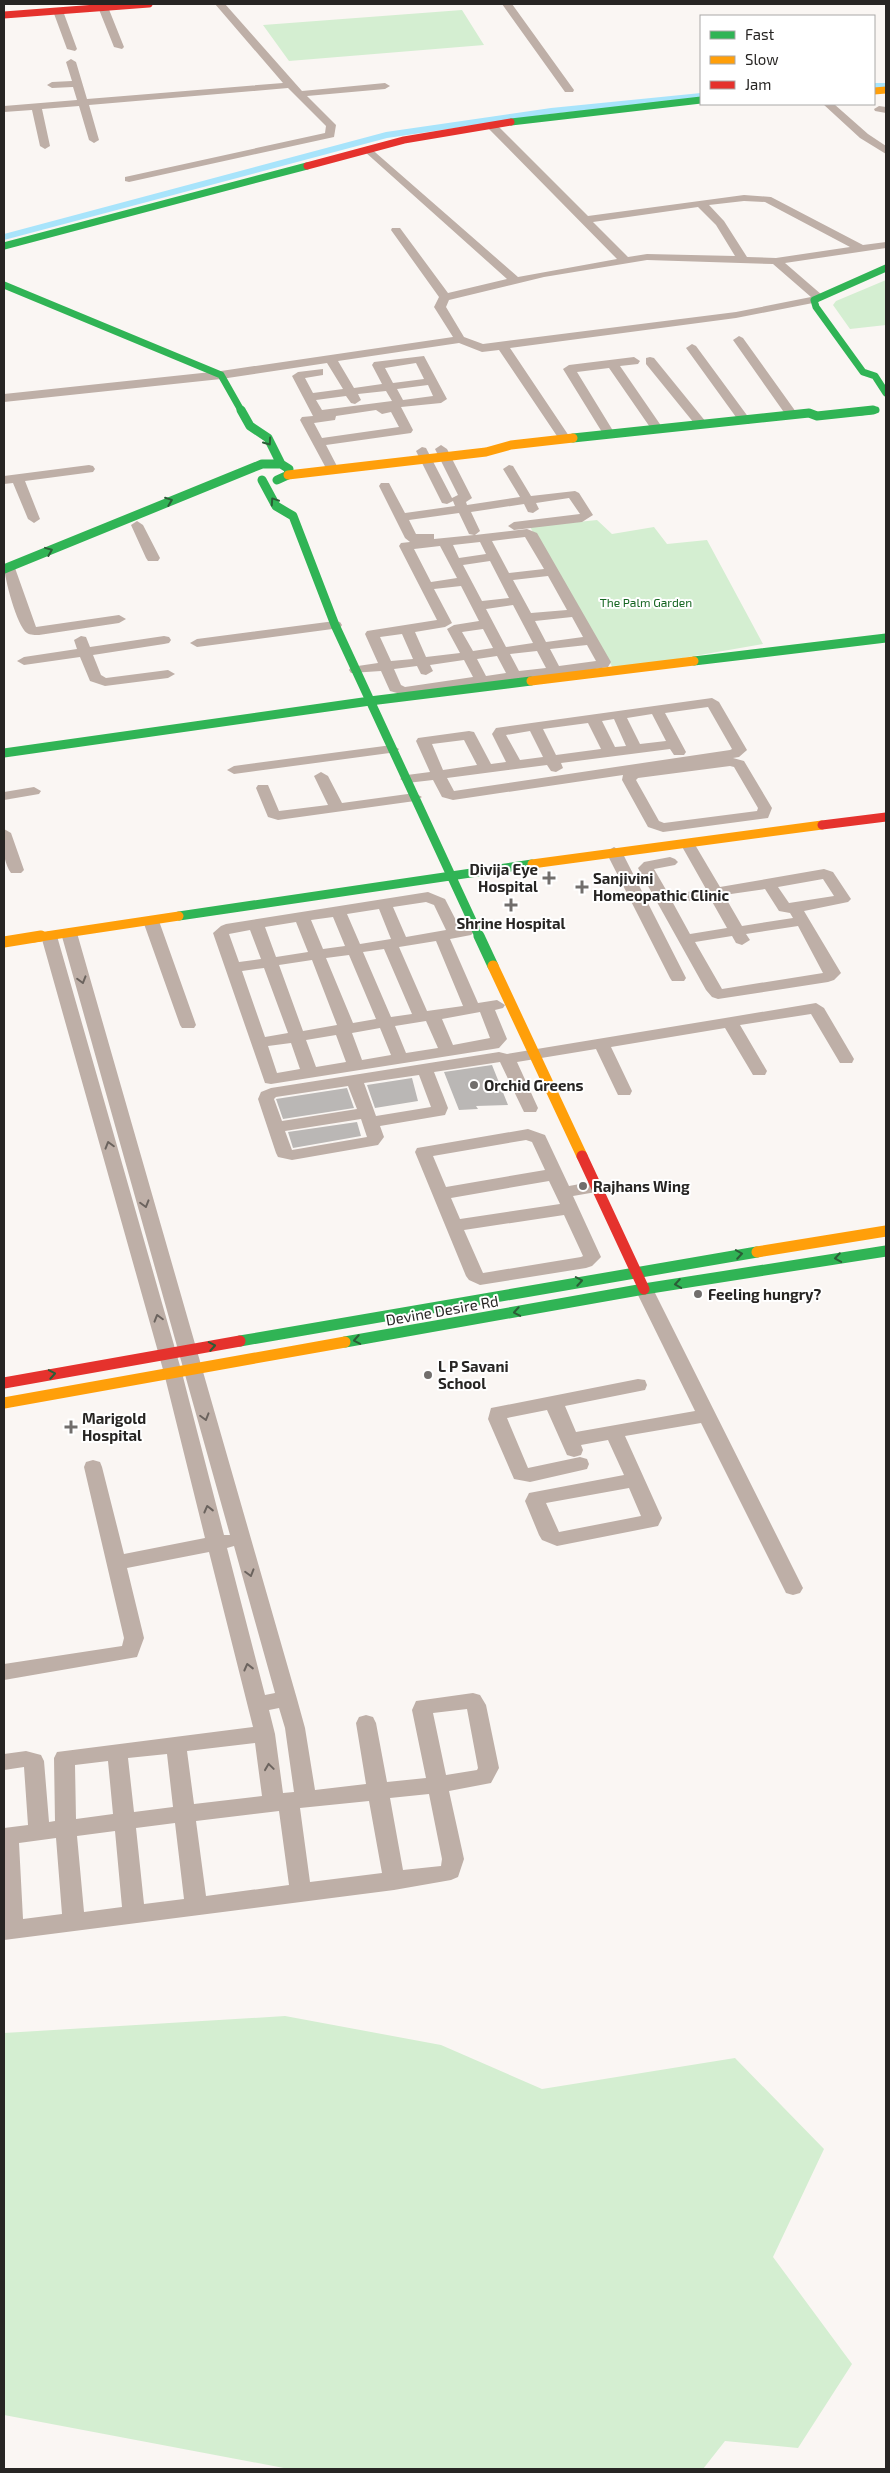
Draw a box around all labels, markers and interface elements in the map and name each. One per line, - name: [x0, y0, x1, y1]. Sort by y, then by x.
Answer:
- legend: [700, 15, 875, 105]
- text: Fast: [745, 25, 775, 43]
- text: Slow: [745, 50, 779, 68]
- text: Jam: [745, 75, 771, 93]
- one-way arrow: [262, 437, 272, 446]
- one-way arrow: [165, 497, 173, 507]
- one-way arrow: [271, 497, 280, 507]
- one-way arrow: [44, 547, 53, 557]
- park label: The Palm Garden: [600, 595, 692, 609]
- place label: Divija Eye Hospital: [470, 860, 538, 895]
- place label: Sanjivini Homeopathic Clinic: [593, 869, 730, 904]
- marker: Divija Eye Hospital: [542, 871, 556, 885]
- marker: Sanjivini Homeopathic Clinic: [575, 880, 589, 894]
- marker: Shrine Hospital: [504, 898, 518, 912]
- place label: Shrine Hospital: [456, 914, 566, 932]
- one-way arrow: [76, 975, 86, 984]
- place label: Orchid Greens: [484, 1076, 584, 1094]
- marker: Orchid Greens: [468, 1079, 480, 1091]
- one-way arrow: [104, 1142, 114, 1150]
- place label: Rajhans Wing: [593, 1177, 690, 1195]
- marker: Rajhans Wing: [577, 1180, 589, 1192]
- one-way arrow: [139, 1199, 150, 1208]
- one-way arrow: [735, 1249, 743, 1260]
- one-way arrow: [834, 1253, 842, 1263]
- one-way arrow: [574, 1277, 583, 1287]
- one-way arrow: [673, 1278, 682, 1288]
- place label: Feeling hungry?: [708, 1285, 822, 1304]
- marker: Feeling hungry?: [692, 1288, 704, 1300]
- street label: Devine Desire Rd: [384, 1291, 500, 1329]
- one-way arrow: [513, 1306, 522, 1316]
- one-way arrow: [153, 1315, 163, 1323]
- one-way arrow: [353, 1335, 362, 1345]
- one-way arrow: [207, 1342, 216, 1352]
- place label: L P Savani School: [438, 1357, 509, 1392]
- marker: L P Savani School: [422, 1369, 434, 1381]
- one-way arrow: [47, 1370, 56, 1380]
- place label: Marigold Hospital: [82, 1409, 146, 1444]
- one-way arrow: [199, 1412, 209, 1420]
- marker: Marigold Hospital: [64, 1420, 78, 1434]
- one-way arrow: [203, 1505, 214, 1514]
- one-way arrow: [244, 1568, 254, 1576]
- one-way arrow: [243, 1662, 254, 1671]
- one-way arrow: [264, 1762, 275, 1770]

